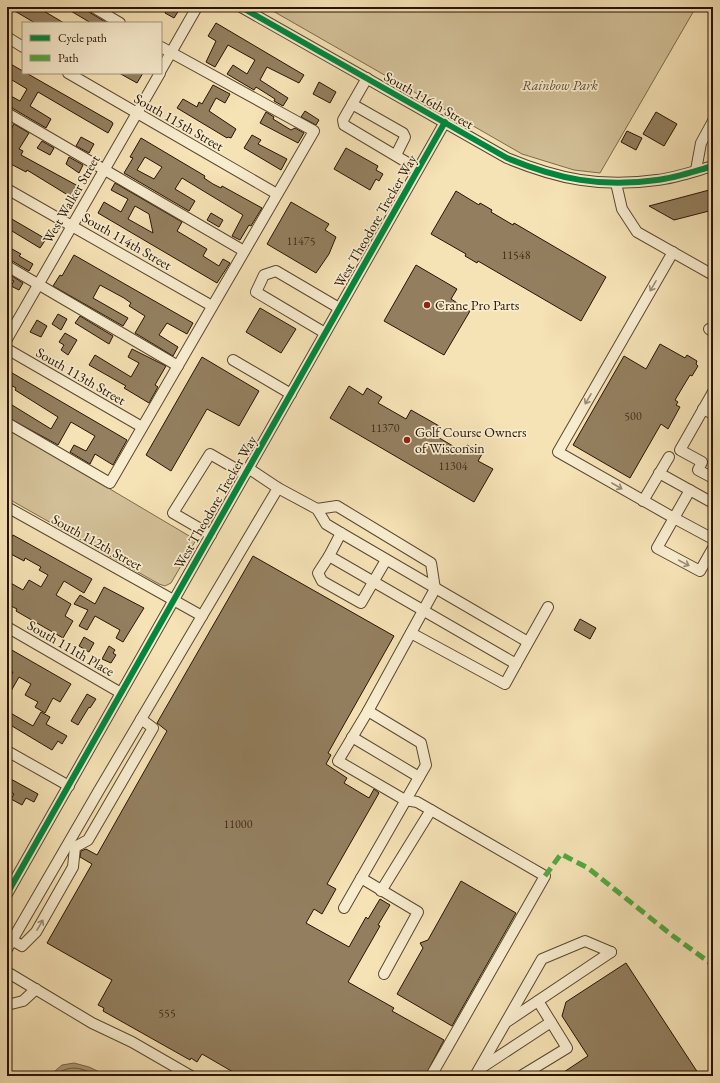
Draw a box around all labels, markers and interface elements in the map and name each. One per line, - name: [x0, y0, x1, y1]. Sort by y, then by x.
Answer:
- legend: [22, 22, 162, 74]
- text: Cycle path: [58, 30, 107, 46]
- text: Path: [58, 50, 79, 66]
- street label: South 116th Street: [381, 67, 478, 133]
- park label: Rainbow Park: [522, 76, 599, 94]
- street label: South 115th Street: [131, 89, 228, 155]
- street label: West Walker Street: [38, 151, 104, 246]
- street label: West Theodore Trecker Way: [330, 151, 421, 291]
- street label: South 114th Street: [79, 208, 176, 274]
- house number: 11475: [287, 233, 316, 249]
- house number: 11548: [502, 247, 531, 263]
- one-way arrow: [649, 280, 657, 292]
- place label: Crane Pro Parts: [435, 296, 520, 314]
- marker: Crane Pro Parts: [422, 300, 432, 310]
- street label: South 113th Street: [33, 343, 130, 409]
- one-way arrow: [584, 393, 592, 405]
- house number: 500: [624, 408, 642, 424]
- house number: 11370: [371, 420, 400, 436]
- place label: Golf Course Owners of Wisconsin: [415, 423, 527, 457]
- street label: West Theodore Trecker Way: [170, 432, 261, 572]
- marker: Golf Course Owners of Wisconsin: [402, 435, 412, 445]
- house number: 11304: [439, 458, 468, 474]
- one-way arrow: [611, 483, 623, 490]
- street label: South 112th Street: [49, 510, 146, 575]
- one-way arrow: [678, 559, 690, 567]
- street label: South 111th Place: [24, 616, 118, 680]
- house number: 11000: [224, 816, 253, 832]
- one-way arrow: [36, 920, 44, 932]
- house number: 555: [158, 1005, 176, 1021]

